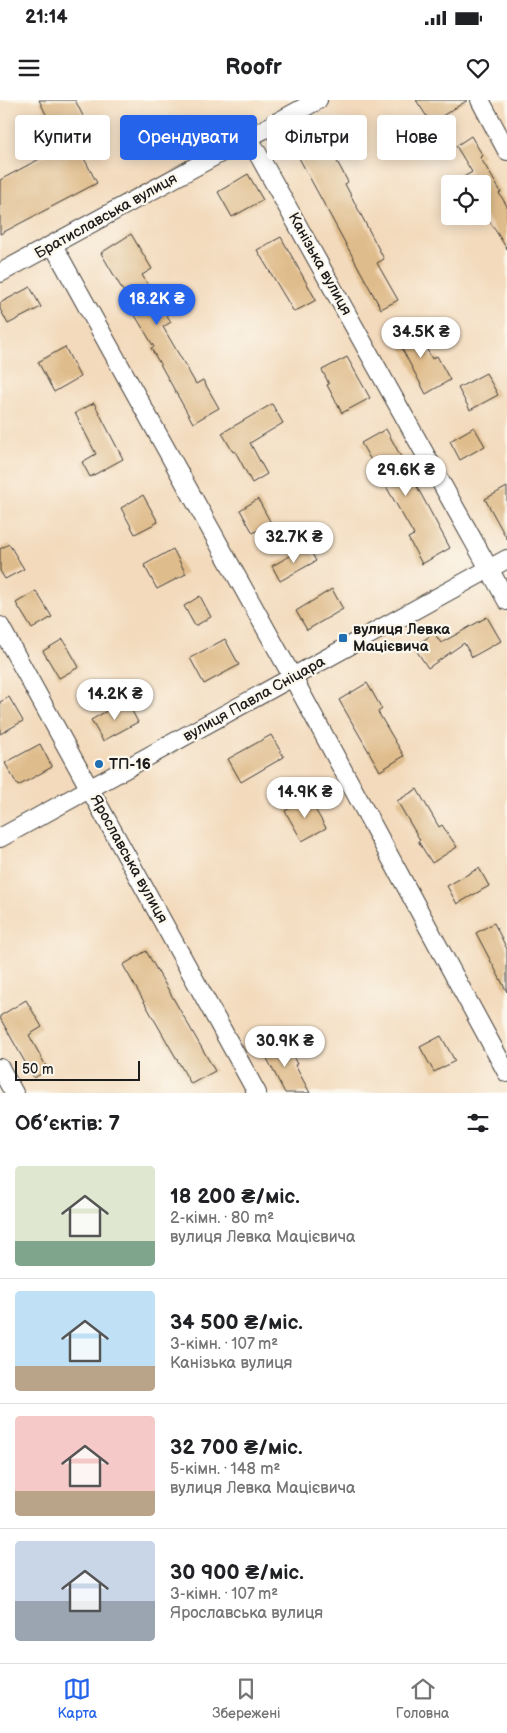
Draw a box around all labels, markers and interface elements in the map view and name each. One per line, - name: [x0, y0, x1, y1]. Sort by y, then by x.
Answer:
- text: 21:14: [25, 6, 68, 29]
- icon: menu: [15, 54, 43, 82]
- text: Roofr: [225, 54, 282, 81]
- icon: heart: [464, 54, 492, 82]
- chip: Купити: [15, 115, 110, 160]
- chip: Орендувати: [120, 115, 257, 160]
- chip: Фільтри: [267, 115, 367, 160]
- chip: Нове: [377, 115, 456, 160]
- street label: Братиславська вулиця: [31, 169, 181, 263]
- map controls: [441, 175, 491, 225]
- button: locate: [441, 175, 491, 225]
- street label: Канізька вулиця: [284, 209, 356, 319]
- pin: 18.2K ₴: [111, 284, 203, 326]
- text: 18.2K ₴: [129, 290, 185, 309]
- pin: 34.5K ₴: [375, 316, 467, 359]
- text: 34.5K ₴: [392, 323, 450, 342]
- pin: 29.6K ₴: [360, 454, 452, 497]
- text: 29.6K ₴: [377, 461, 435, 480]
- pin: 32.7K ₴: [248, 522, 340, 564]
- text: 32.7K ₴: [265, 528, 323, 547]
- place label: вулиця Левка Мацієвича: [353, 620, 450, 656]
- marker: вулиця Левка Мацієвича: [337, 632, 349, 644]
- street label: вулиця Павла Сніцара: [180, 652, 329, 746]
- pin: 14.2K ₴: [69, 678, 161, 721]
- text: 14.2K ₴: [87, 685, 143, 704]
- place label: ТП-16: [109, 755, 151, 774]
- marker: ТП-16: [93, 758, 105, 770]
- pin: 14.9K ₴: [259, 776, 351, 819]
- text: 14.9K ₴: [278, 783, 332, 802]
- street label: Ярославська вулиця: [86, 792, 172, 926]
- pin: 30.9K ₴: [239, 1026, 331, 1068]
- text: 30.9K ₴: [256, 1032, 314, 1051]
- scale bar: [15, 1058, 140, 1081]
- text: 50 m: [22, 1061, 54, 1078]
- icon: filters: [464, 1109, 492, 1137]
- text: Об’єктів: 7: [15, 1111, 120, 1136]
- text: 18 200 ₴/міс.: [170, 1184, 300, 1209]
- icon: home: [55, 1186, 115, 1246]
- text: 2-кімн. · 80 m²: [170, 1209, 274, 1228]
- text: вулиця Левка Мацієвича: [170, 1228, 355, 1247]
- text: 34 500 ₴/міс.: [170, 1310, 303, 1335]
- icon: home: [55, 1311, 115, 1371]
- text: 3-кімн. · 107 m²: [170, 1335, 278, 1354]
- text: Канізька вулиця: [170, 1354, 292, 1373]
- text: 32 700 ₴/міс.: [170, 1435, 303, 1460]
- icon: home: [55, 1436, 115, 1496]
- text: 5-кімн. · 148 m²: [170, 1460, 280, 1479]
- text: вулиця Левка Мацієвича: [170, 1479, 355, 1498]
- text: 30 900 ₴/міс.: [170, 1560, 304, 1585]
- icon: home: [55, 1561, 115, 1621]
- text: 3-кімн. · 107 m²: [170, 1585, 278, 1604]
- text: Ярославська вулиця: [170, 1604, 323, 1623]
- tab: Карта: [58, 1675, 97, 1722]
- tab: Збережені: [212, 1675, 281, 1722]
- tab: Головна: [396, 1675, 449, 1722]

